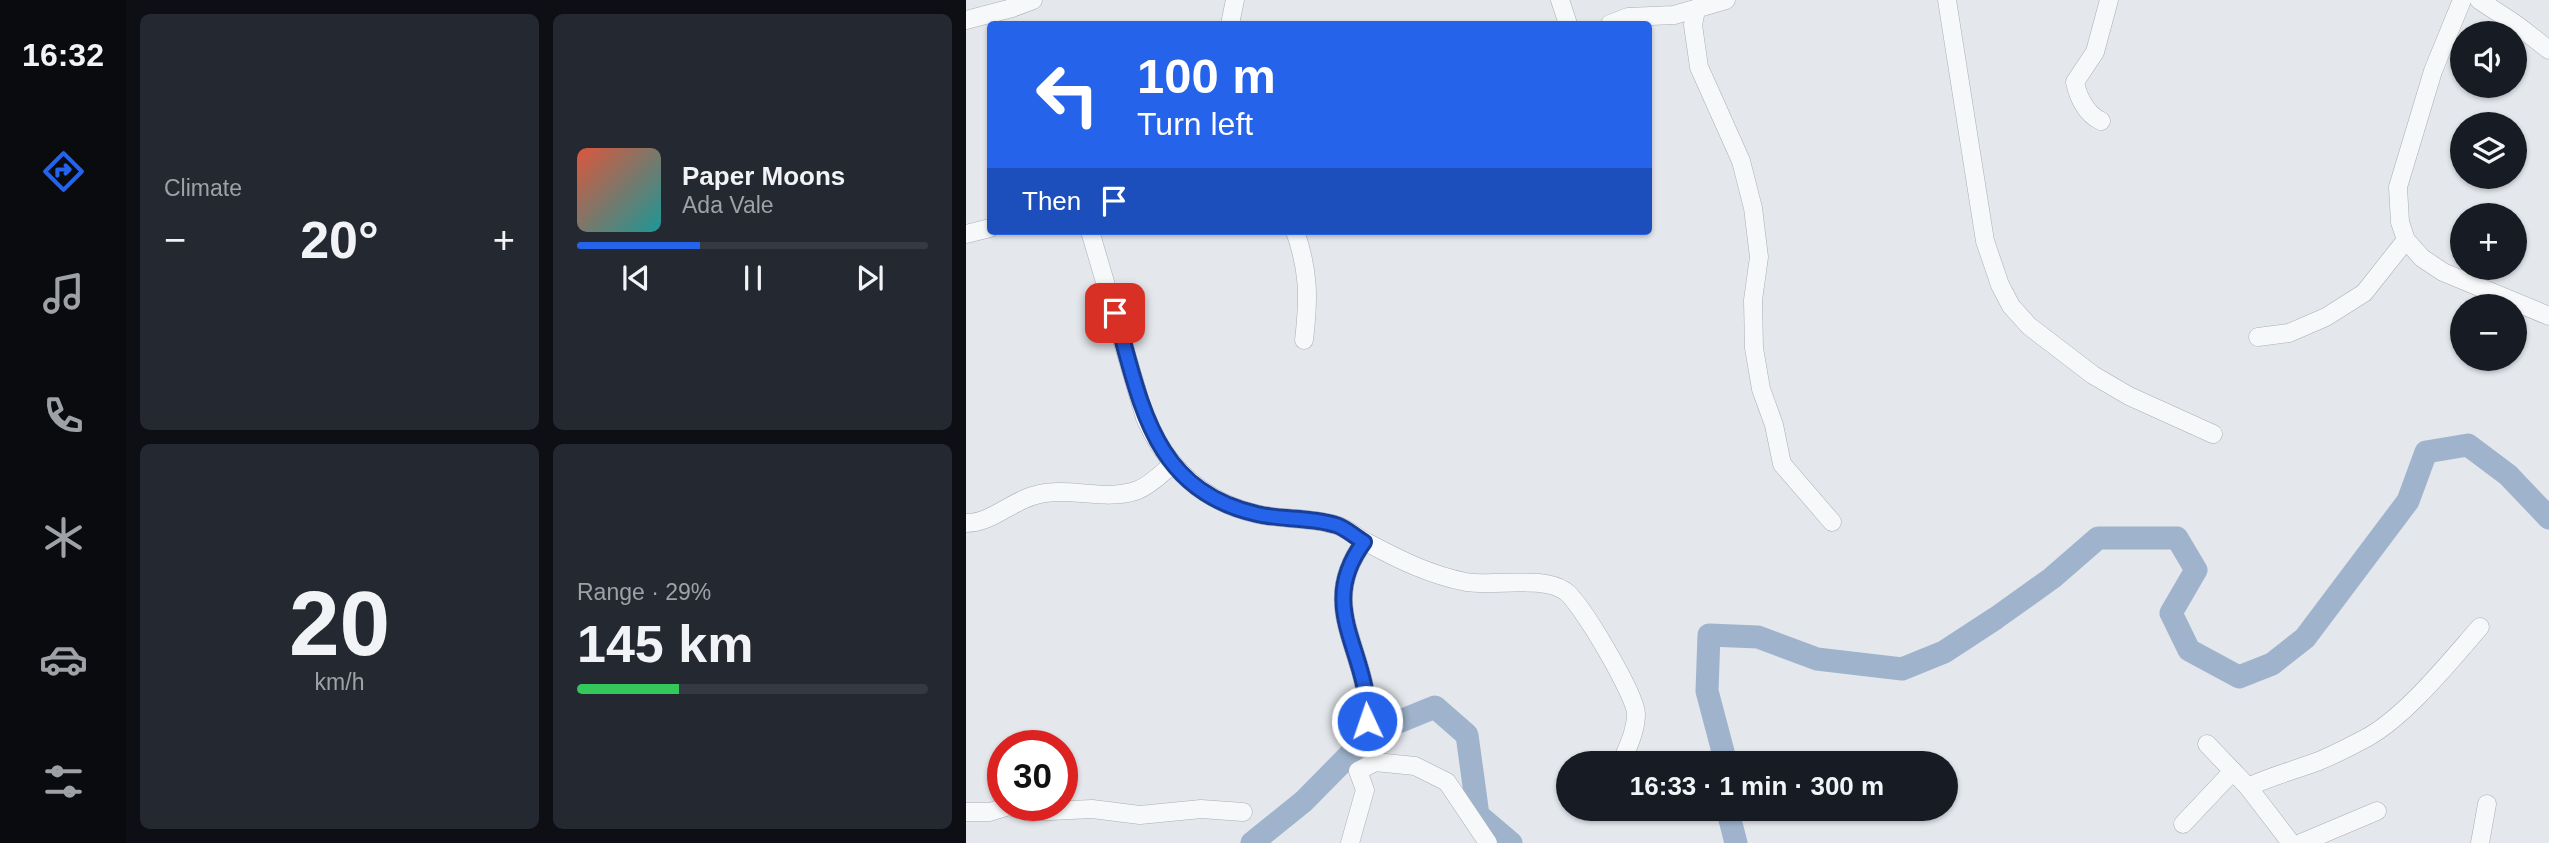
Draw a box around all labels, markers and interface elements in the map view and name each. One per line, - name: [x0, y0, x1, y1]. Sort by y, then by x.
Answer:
- map controls: [2450, 21, 2527, 371]
- button: sound: [2450, 21, 2527, 98]
- text: 16:32: [22, 37, 104, 73]
- icon: left: [1022, 49, 1113, 140]
- text: 100 m: [1137, 49, 1276, 103]
- text: Turn left: [1137, 106, 1253, 142]
- button: layers: [2450, 112, 2527, 189]
- icon: directions: [39, 147, 88, 196]
- text: Paper Moons: [682, 161, 845, 191]
- text: Climate: [164, 175, 242, 201]
- icon: arrive: [1095, 182, 1133, 220]
- text: Then: [1022, 186, 1081, 216]
- text: Ada Vale: [682, 192, 774, 218]
- button: +: [2450, 203, 2527, 280]
- text: 20°: [300, 211, 379, 269]
- text: −: [164, 219, 186, 261]
- text: +: [493, 219, 515, 261]
- icon: previous: [617, 259, 655, 297]
- icon: pause: [734, 259, 772, 297]
- icon: next: [851, 259, 889, 297]
- icon: music: [39, 269, 88, 318]
- pin: [1085, 283, 1145, 343]
- icon: arrive: [1096, 294, 1134, 332]
- button: −: [2450, 294, 2527, 371]
- icon: phone: [39, 391, 88, 440]
- icon: climate: [39, 513, 88, 562]
- text: 20: [289, 573, 390, 674]
- text: Range · 29%: [577, 579, 711, 605]
- text: 145 km: [577, 615, 753, 673]
- icon: car: [39, 635, 88, 684]
- text: km/h: [315, 669, 364, 695]
- position arrow: [1330, 684, 1404, 758]
- speed limit sign: 30: [987, 730, 1078, 821]
- icon: filters: [39, 757, 88, 806]
- text: 16:33 · 1 min · 300 m: [1630, 771, 1884, 801]

